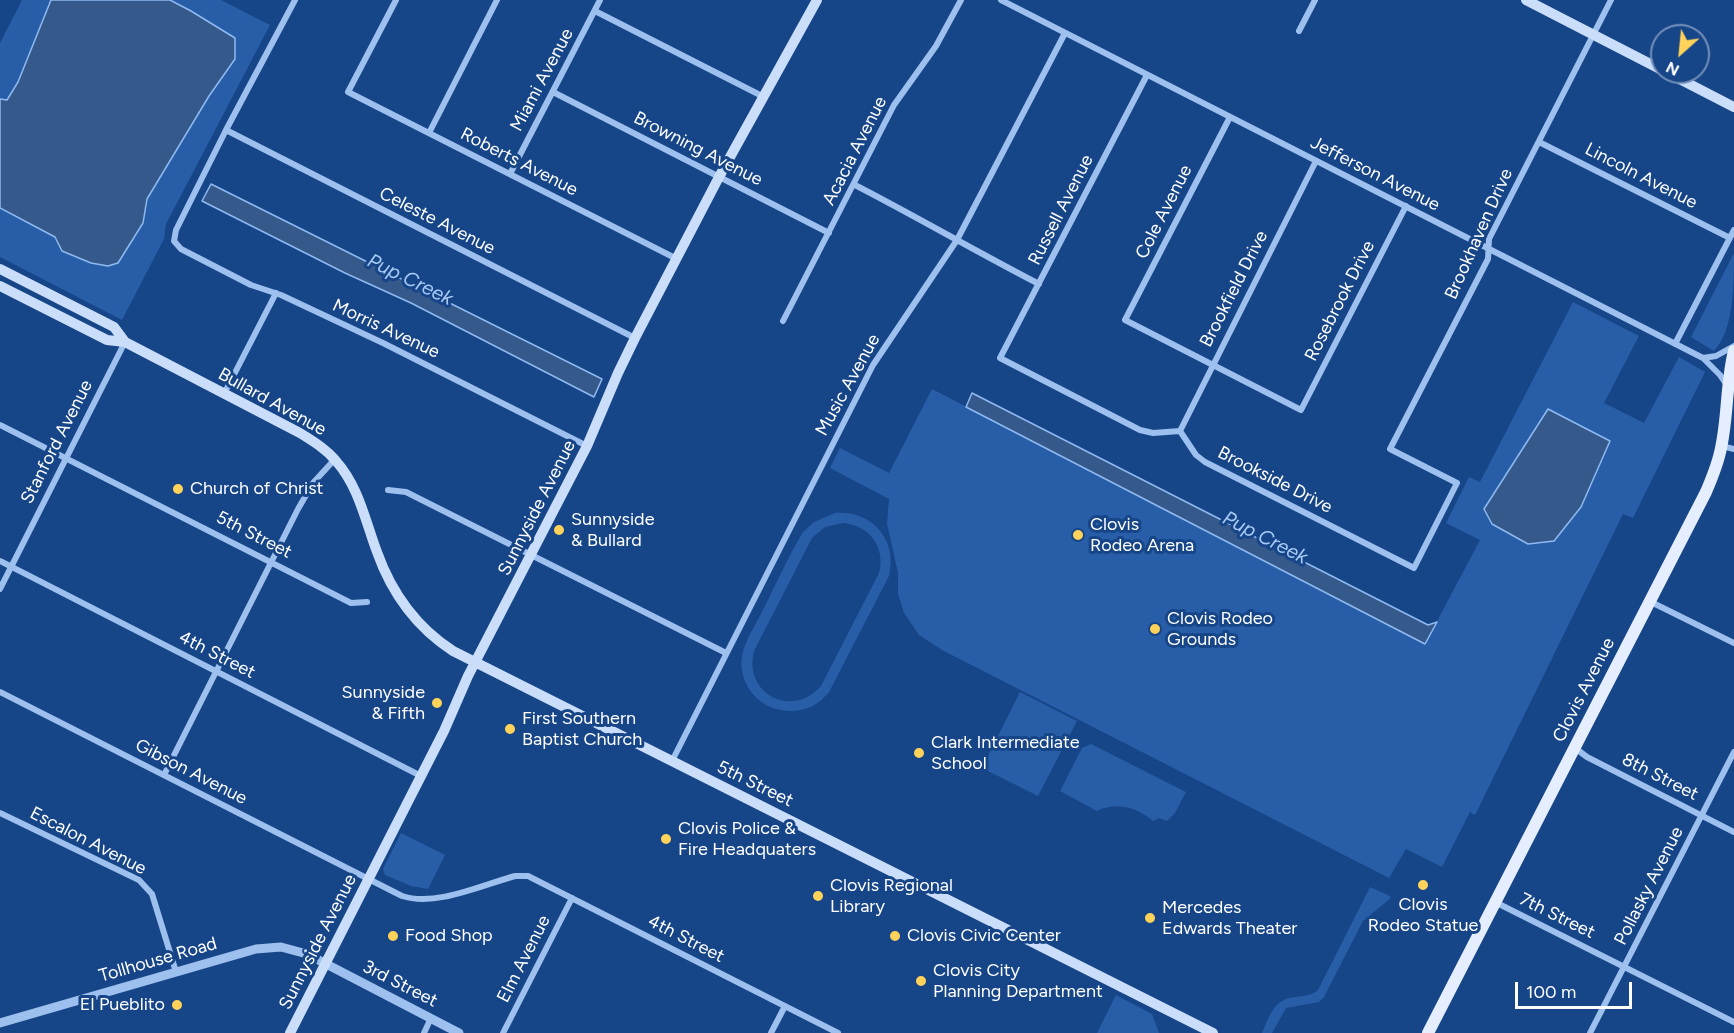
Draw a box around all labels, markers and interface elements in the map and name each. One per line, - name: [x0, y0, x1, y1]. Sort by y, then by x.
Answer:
- north arrow: [1650, 24, 1710, 84]
- street label: Miami Avenue: [506, 25, 578, 135]
- text: N: [1663, 57, 1682, 80]
- street label: Acacia Avenue: [818, 93, 892, 209]
- street label: Browning Avenue: [630, 107, 766, 191]
- street label: Roberts Avenue: [457, 123, 581, 201]
- street label: Jefferson Avenue: [1307, 132, 1443, 216]
- street label: Lincoln Avenue: [1581, 138, 1701, 214]
- street label: Russell Avenue: [1024, 151, 1098, 269]
- street label: Cole Avenue: [1131, 161, 1197, 263]
- street label: Brookhaven Drive: [1440, 165, 1518, 303]
- street label: Celeste Avenue: [376, 183, 498, 259]
- street label: Brookfield Drive: [1195, 227, 1273, 351]
- street label: Rosebrook Drive: [1300, 237, 1380, 365]
- water label: Pup Creek: [363, 249, 457, 311]
- street label: Morris Avenue: [329, 295, 443, 363]
- street label: Music Avenue: [811, 330, 885, 440]
- street label: Bullard Avenue: [214, 363, 330, 441]
- street label: Stanford Avenue: [17, 377, 97, 507]
- street label: Sunnyside Avenue: [494, 437, 580, 579]
- street label: Brookside Drive: [1214, 442, 1336, 518]
- place label: Church of Christ: [190, 478, 323, 500]
- marker: Church of Christ: [171, 482, 185, 496]
- water label: Pup Creek: [1218, 506, 1312, 570]
- street label: 5th Street: [213, 507, 295, 563]
- place label: Sunnyside & Bullard: [571, 509, 654, 552]
- place label: Clovis Rodeo Arena: [1090, 514, 1194, 556]
- marker: Sunnyside & Bullard: [552, 523, 566, 537]
- marker: Clovis Rodeo Arena: [1071, 528, 1085, 542]
- place label: Clovis Rodeo Grounds: [1167, 608, 1273, 650]
- marker: Clovis Rodeo Grounds: [1148, 622, 1162, 636]
- street label: 4th Street: [175, 627, 259, 683]
- street label: Clovis Avenue: [1548, 634, 1620, 746]
- place label: Sunnyside & Fifth: [342, 682, 425, 724]
- marker: Sunnyside & Fifth: [430, 696, 444, 710]
- place label: First Southern Baptist Church: [522, 708, 642, 750]
- marker: First Southern Baptist Church: [503, 722, 517, 736]
- place label: Clark Intermediate School: [931, 732, 1080, 774]
- street label: Gibson Avenue: [131, 735, 251, 809]
- marker: Clark Intermediate School: [912, 746, 926, 760]
- street label: 8th Street: [1618, 749, 1702, 805]
- street label: 5th Street: [713, 756, 797, 812]
- street label: Escalon Avenue: [26, 802, 150, 880]
- place label: Clovis Police & Fire Headquaters: [678, 818, 816, 860]
- street label: Pollasky Avenue: [1610, 823, 1688, 949]
- marker: Clovis Police & Fire Headquaters: [659, 832, 673, 846]
- street label: Sunnyside Avenue: [275, 871, 361, 1013]
- place label: Clovis Regional Library: [830, 875, 953, 918]
- marker: Clovis Rodeo Statue: [1416, 878, 1430, 892]
- street label: 7th Street: [1516, 888, 1598, 944]
- marker: Clovis Regional Library: [811, 889, 825, 903]
- place label: Clovis Rodeo Statue: [1368, 894, 1478, 936]
- place label: Mercedes Edwards Theater: [1162, 897, 1297, 940]
- street label: 4th Street: [644, 911, 728, 967]
- marker: Mercedes Edwards Theater: [1143, 911, 1157, 925]
- street label: Elm Avenue: [493, 912, 555, 1006]
- place label: Food Shop: [405, 925, 493, 947]
- place label: Clovis Civic Center: [907, 925, 1061, 947]
- marker: Food Shop: [386, 929, 400, 943]
- marker: Clovis Civic Center: [888, 929, 902, 943]
- street label: Tollhouse Road: [96, 933, 220, 987]
- street label: 3rd Street: [359, 956, 441, 1012]
- place label: Clovis City Planning Department: [933, 960, 1103, 1002]
- scale bar: [1518, 970, 1635, 1008]
- marker: Clovis City Planning Department: [914, 974, 928, 988]
- text: 100 m: [1526, 981, 1576, 1003]
- place label: El Pueblito: [80, 994, 165, 1016]
- marker: El Pueblito: [170, 998, 184, 1012]

